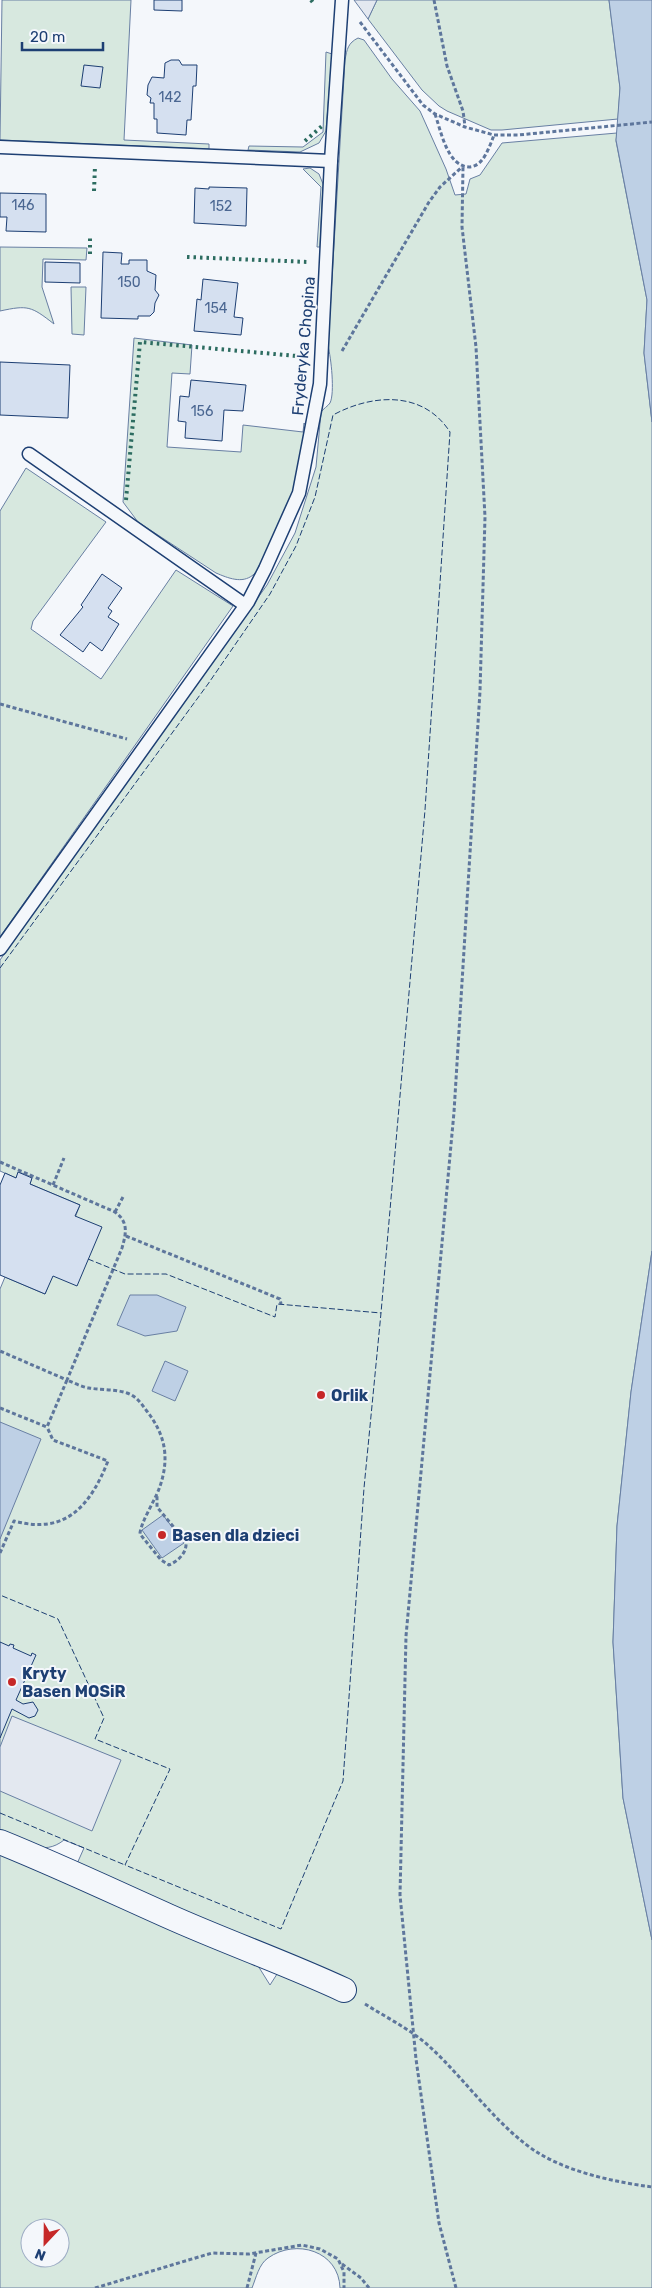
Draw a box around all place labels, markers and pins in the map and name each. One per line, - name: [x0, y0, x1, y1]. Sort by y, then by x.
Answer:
- place label: Orlik: [331, 1386, 369, 1405]
- marker: Orlik: [315, 1389, 327, 1401]
- place label: Basen dla dzieci: [172, 1526, 299, 1545]
- marker: Basen dla dzieci: [156, 1529, 168, 1541]
- place label: Kryty Basen MOSiR: [22, 1664, 126, 1701]
- marker: Kryty Basen MOSiR: [6, 1676, 18, 1688]

